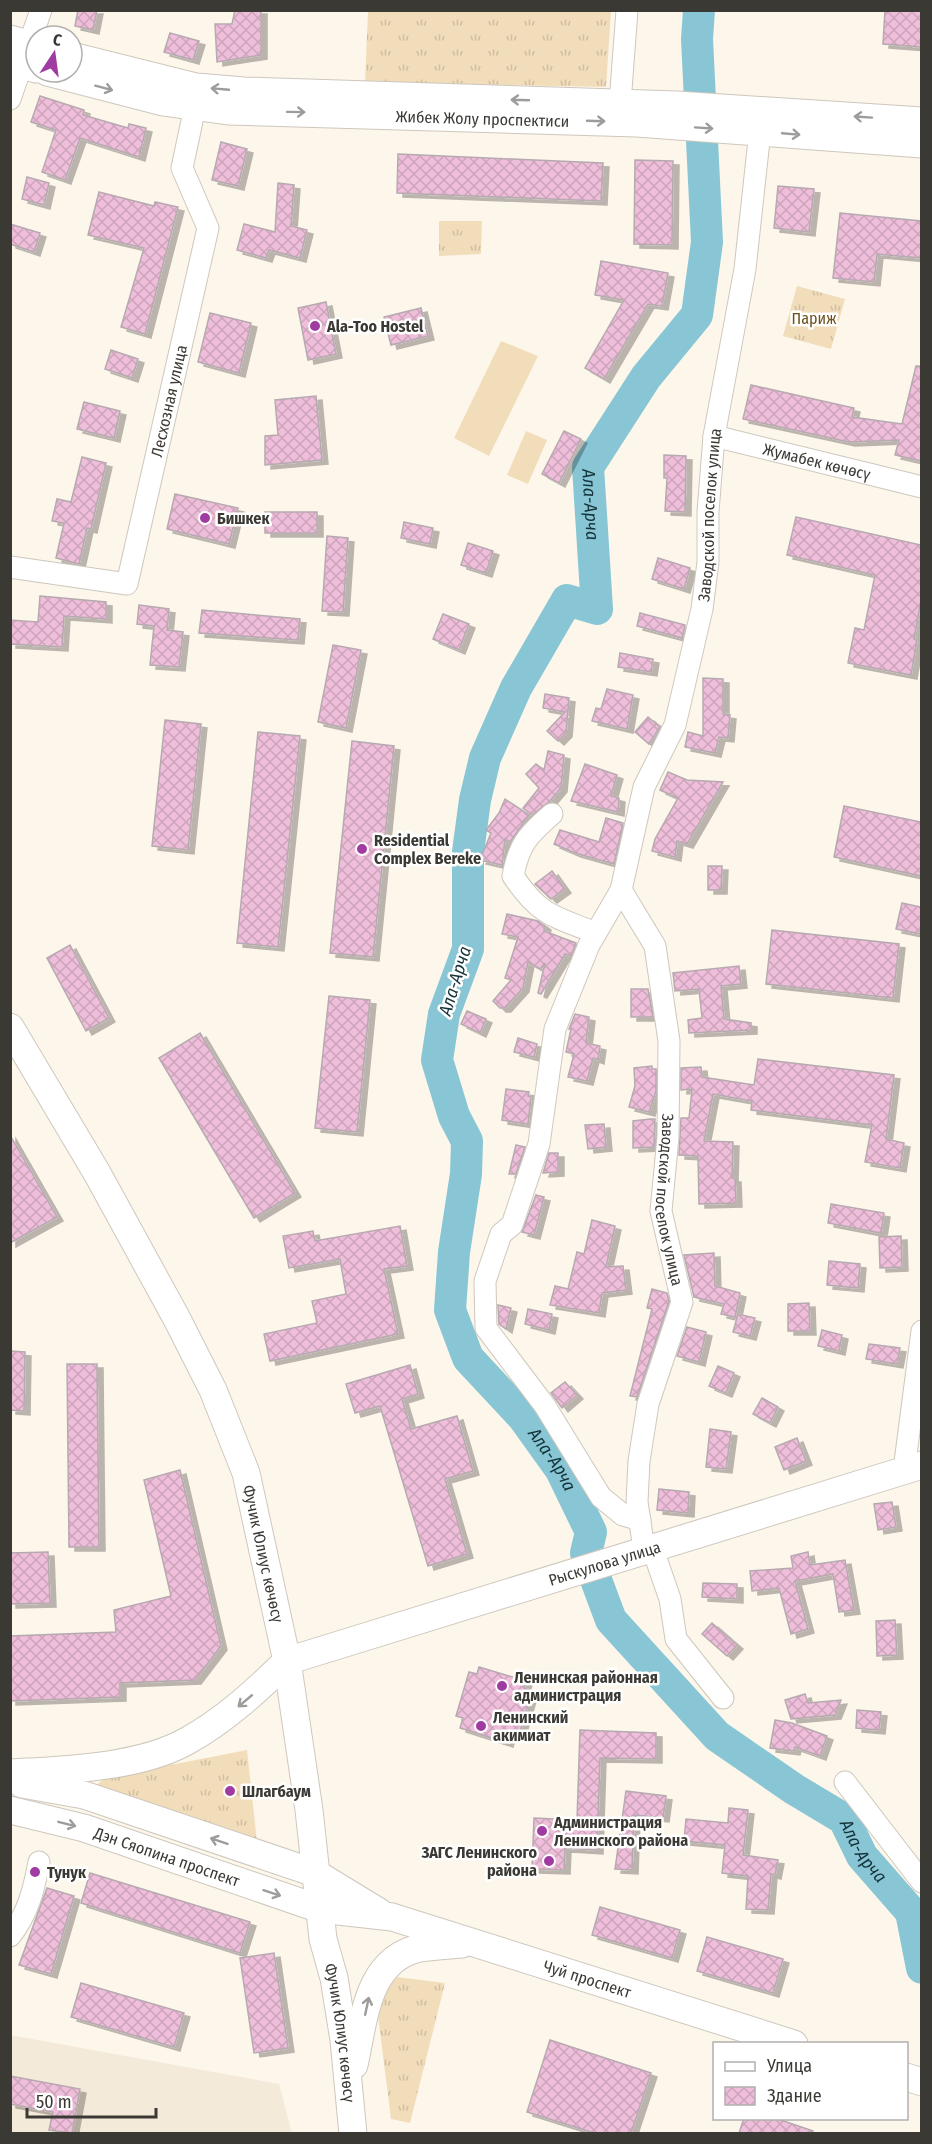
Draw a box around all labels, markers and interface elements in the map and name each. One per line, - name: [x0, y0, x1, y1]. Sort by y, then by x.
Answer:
- north arrow: [24, 24, 84, 84]
- text: С: [51, 30, 64, 50]
- one-way arrow: [94, 82, 113, 94]
- one-way arrow: [210, 83, 230, 94]
- one-way arrow: [510, 94, 530, 105]
- one-way arrow: [286, 107, 306, 118]
- street label: Жибек Жолу проспектиси: [395, 107, 570, 131]
- one-way arrow: [854, 112, 874, 123]
- one-way arrow: [586, 116, 606, 127]
- one-way arrow: [694, 122, 714, 133]
- one-way arrow: [781, 129, 801, 140]
- park label: Париж: [792, 309, 837, 328]
- place label: Ala-Too Hostel: [326, 317, 424, 336]
- marker: Ala-Too Hostel: [308, 319, 322, 333]
- street label: Лесхозная улица: [147, 343, 191, 459]
- street label: Заводской поселок улица: [694, 426, 725, 603]
- street label: Жумабек көчөсү: [761, 439, 873, 484]
- water label: Ала-Арча: [577, 467, 604, 541]
- place label: Бишкек: [217, 509, 270, 528]
- marker: Бишкек: [198, 511, 212, 525]
- place label: Residential Complex Bereke: [374, 831, 481, 868]
- marker: Residential Complex Bereke: [355, 842, 369, 856]
- water label: Ала-Арча: [434, 944, 476, 1019]
- street label: Заводской поселок улица: [651, 1113, 687, 1288]
- water label: Ала-Арча: [523, 1423, 581, 1495]
- street label: Фучик Юлиус көчөсү: [239, 1483, 287, 1624]
- street label: Рыскулова улица: [546, 1537, 663, 1590]
- place label: Ленинская районная администрация: [514, 1668, 658, 1705]
- marker: Ленинская районная администрация: [495, 1679, 509, 1693]
- one-way arrow: [237, 1694, 253, 1707]
- place label: Ленинский акимиат: [493, 1708, 568, 1745]
- marker: Ленинский акимиат: [474, 1719, 488, 1733]
- place label: Шлагбаум: [242, 1782, 311, 1801]
- marker: Шлагбаум: [223, 1784, 237, 1798]
- place label: Администрация Ленинского района: [553, 1813, 688, 1850]
- water label: Ала-Арча: [834, 1815, 891, 1887]
- one-way arrow: [58, 1818, 77, 1830]
- street label: Дэн Сяопина проспект: [91, 1823, 243, 1891]
- marker: Администрация Ленинского района: [535, 1824, 549, 1838]
- one-way arrow: [210, 1835, 229, 1846]
- place label: ЗАГС Ленинского района: [420, 1843, 537, 1880]
- marker: ЗАГС Ленинского района: [542, 1854, 556, 1868]
- place label: Тунук: [47, 1863, 87, 1882]
- marker: Тунук: [28, 1865, 42, 1879]
- one-way arrow: [262, 1889, 281, 1900]
- street label: Чуй проспект: [541, 1956, 634, 2002]
- street label: Фучик Юлиус көчөсү: [320, 1961, 359, 2103]
- one-way arrow: [362, 1997, 373, 2017]
- legend: [713, 2042, 908, 2120]
- text: Улица: [766, 2055, 812, 2077]
- scale bar: [27, 2081, 156, 2119]
- text: Здание: [767, 2085, 822, 2107]
- text: 50 m: [36, 2091, 72, 2113]

